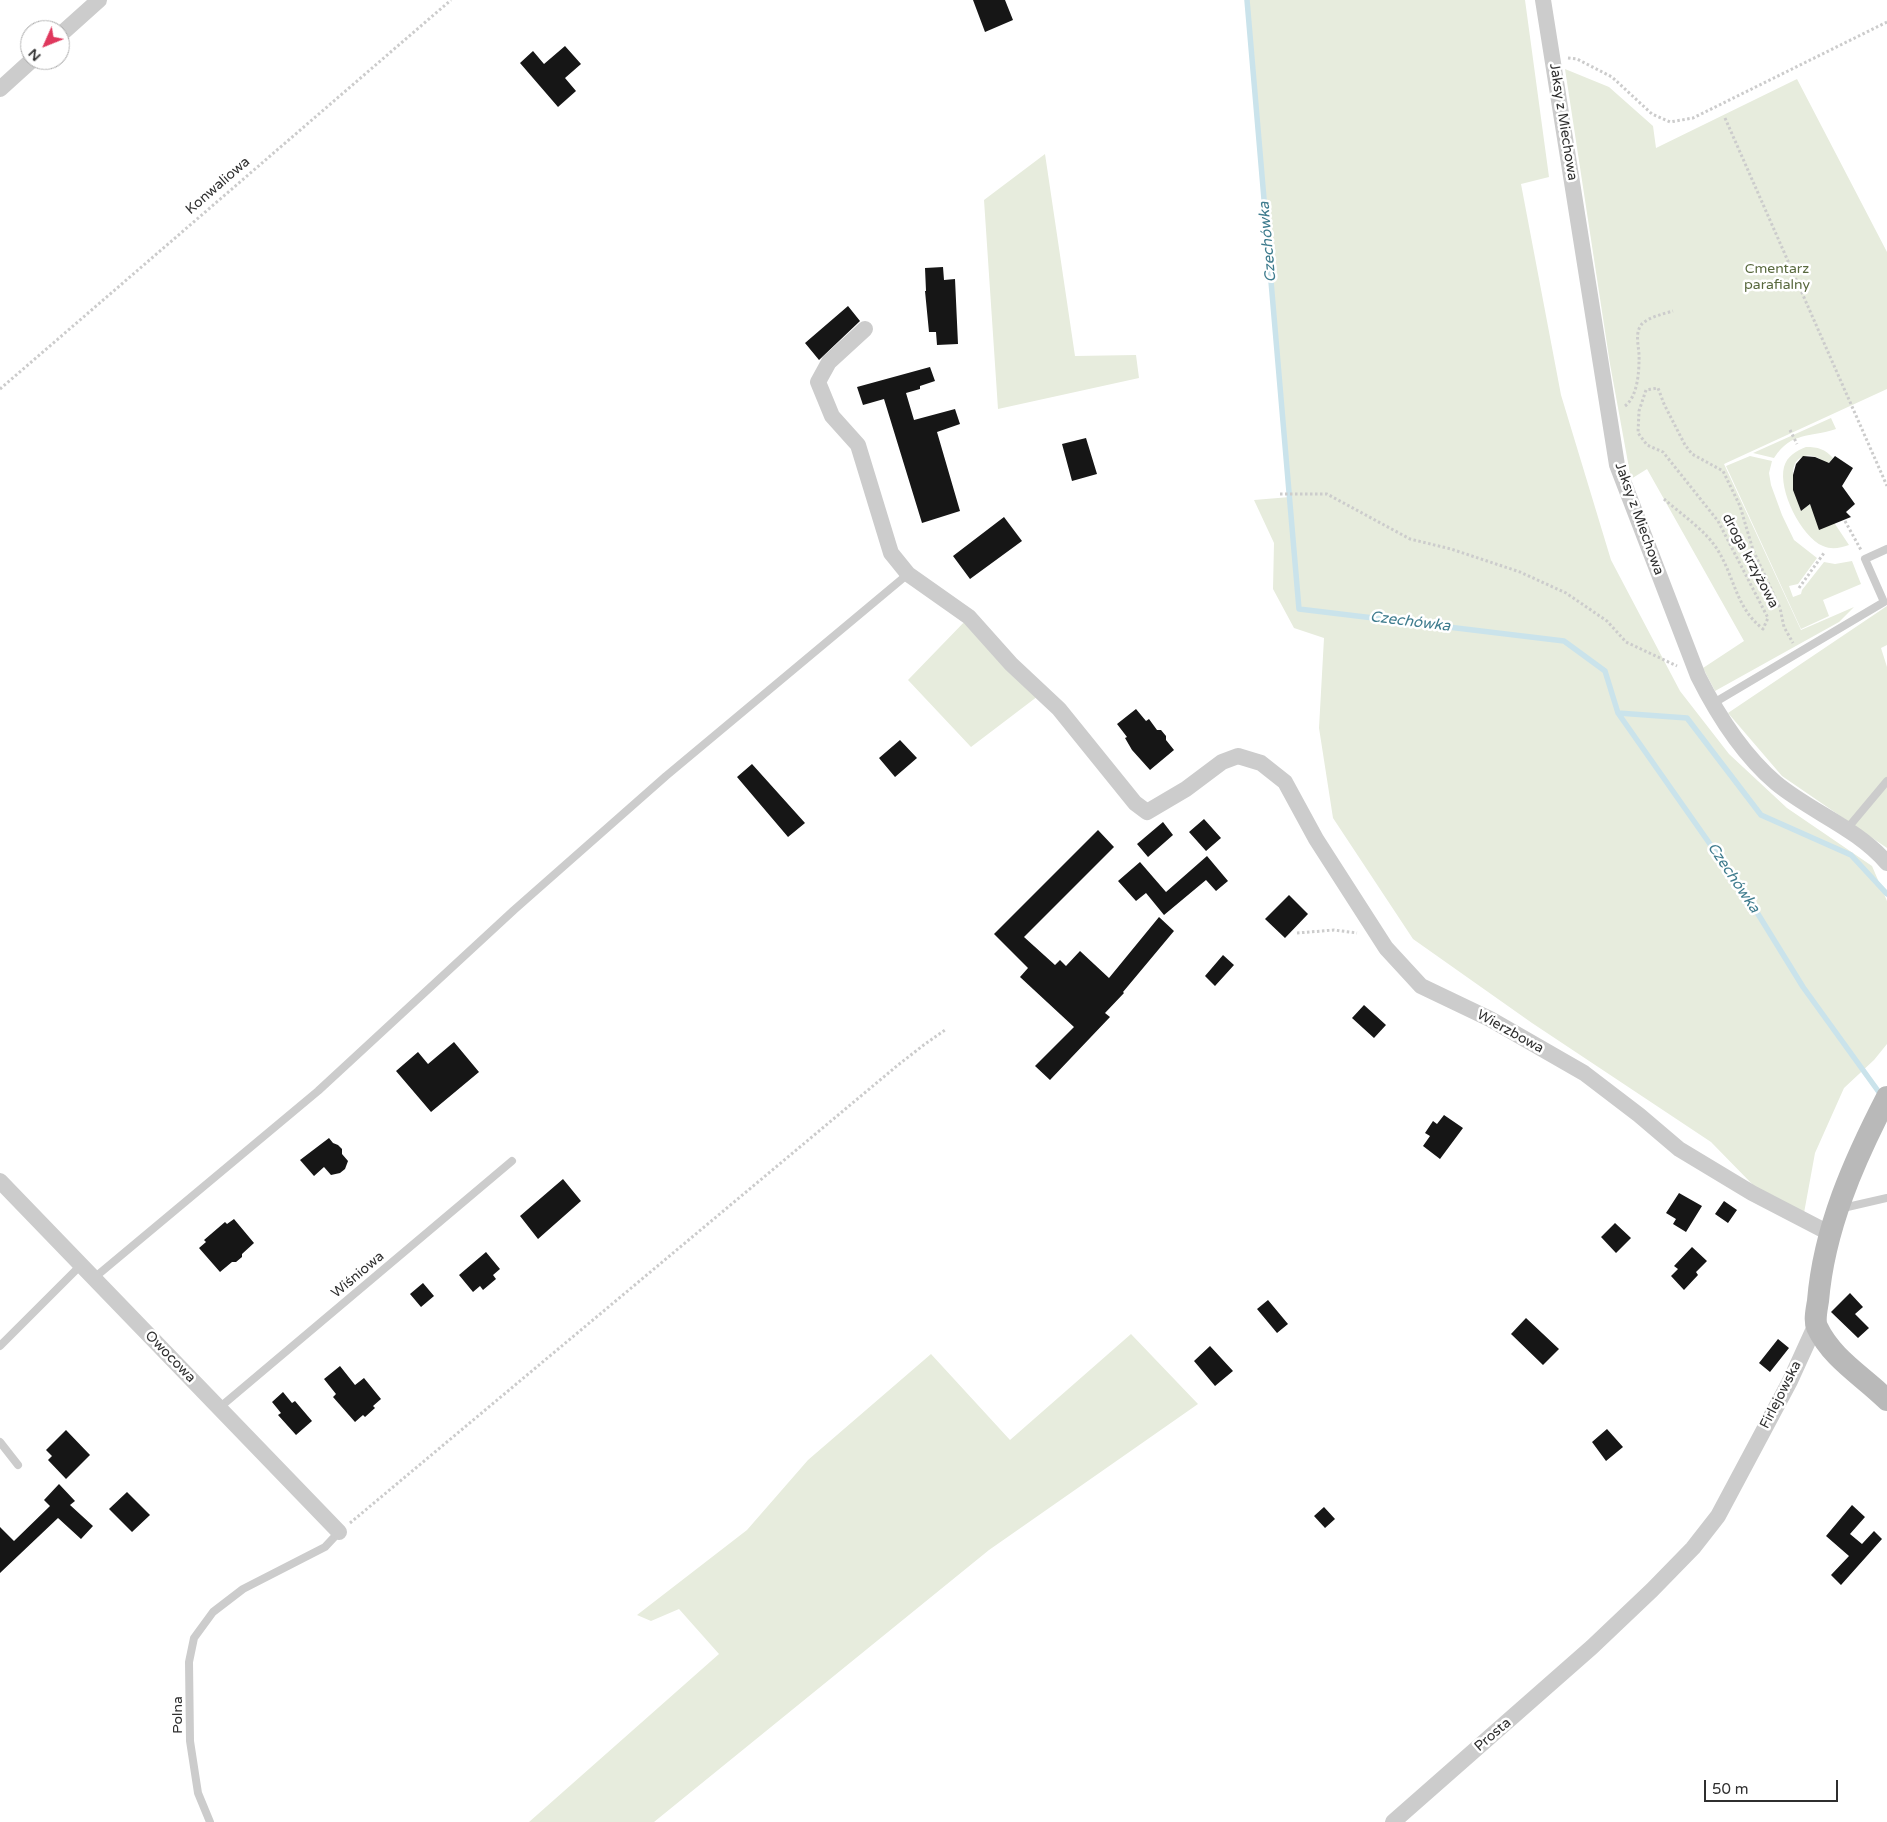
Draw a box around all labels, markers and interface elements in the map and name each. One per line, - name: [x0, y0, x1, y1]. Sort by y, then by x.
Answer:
- north arrow: [20, 20, 70, 70]
- text: N: [25, 45, 45, 65]
- street label: Jaksy z Miechowa: [1545, 62, 1581, 182]
- street label: Konwaliowa: [183, 154, 253, 218]
- water label: Czechówka: [1256, 201, 1280, 283]
- park label: Cmentarz parafialny: [1744, 261, 1810, 294]
- street label: Jaksy z Miechowa: [1611, 460, 1667, 578]
- street label: droga krzyżowa: [1718, 511, 1782, 611]
- water label: Czechówka: [1369, 608, 1451, 636]
- water label: Czechówka: [1703, 839, 1763, 917]
- street label: Wierzbowa: [1474, 1007, 1546, 1057]
- street label: Wiśniowa: [328, 1248, 388, 1302]
- street label: Owocowa: [141, 1328, 199, 1386]
- street label: Firlejowska: [1757, 1358, 1805, 1432]
- street label: Polna: [170, 1696, 186, 1734]
- street label: Prosta: [1471, 1715, 1515, 1755]
- scale bar: [1707, 1770, 1841, 1802]
- text: 50 m: [1712, 1780, 1749, 1798]

